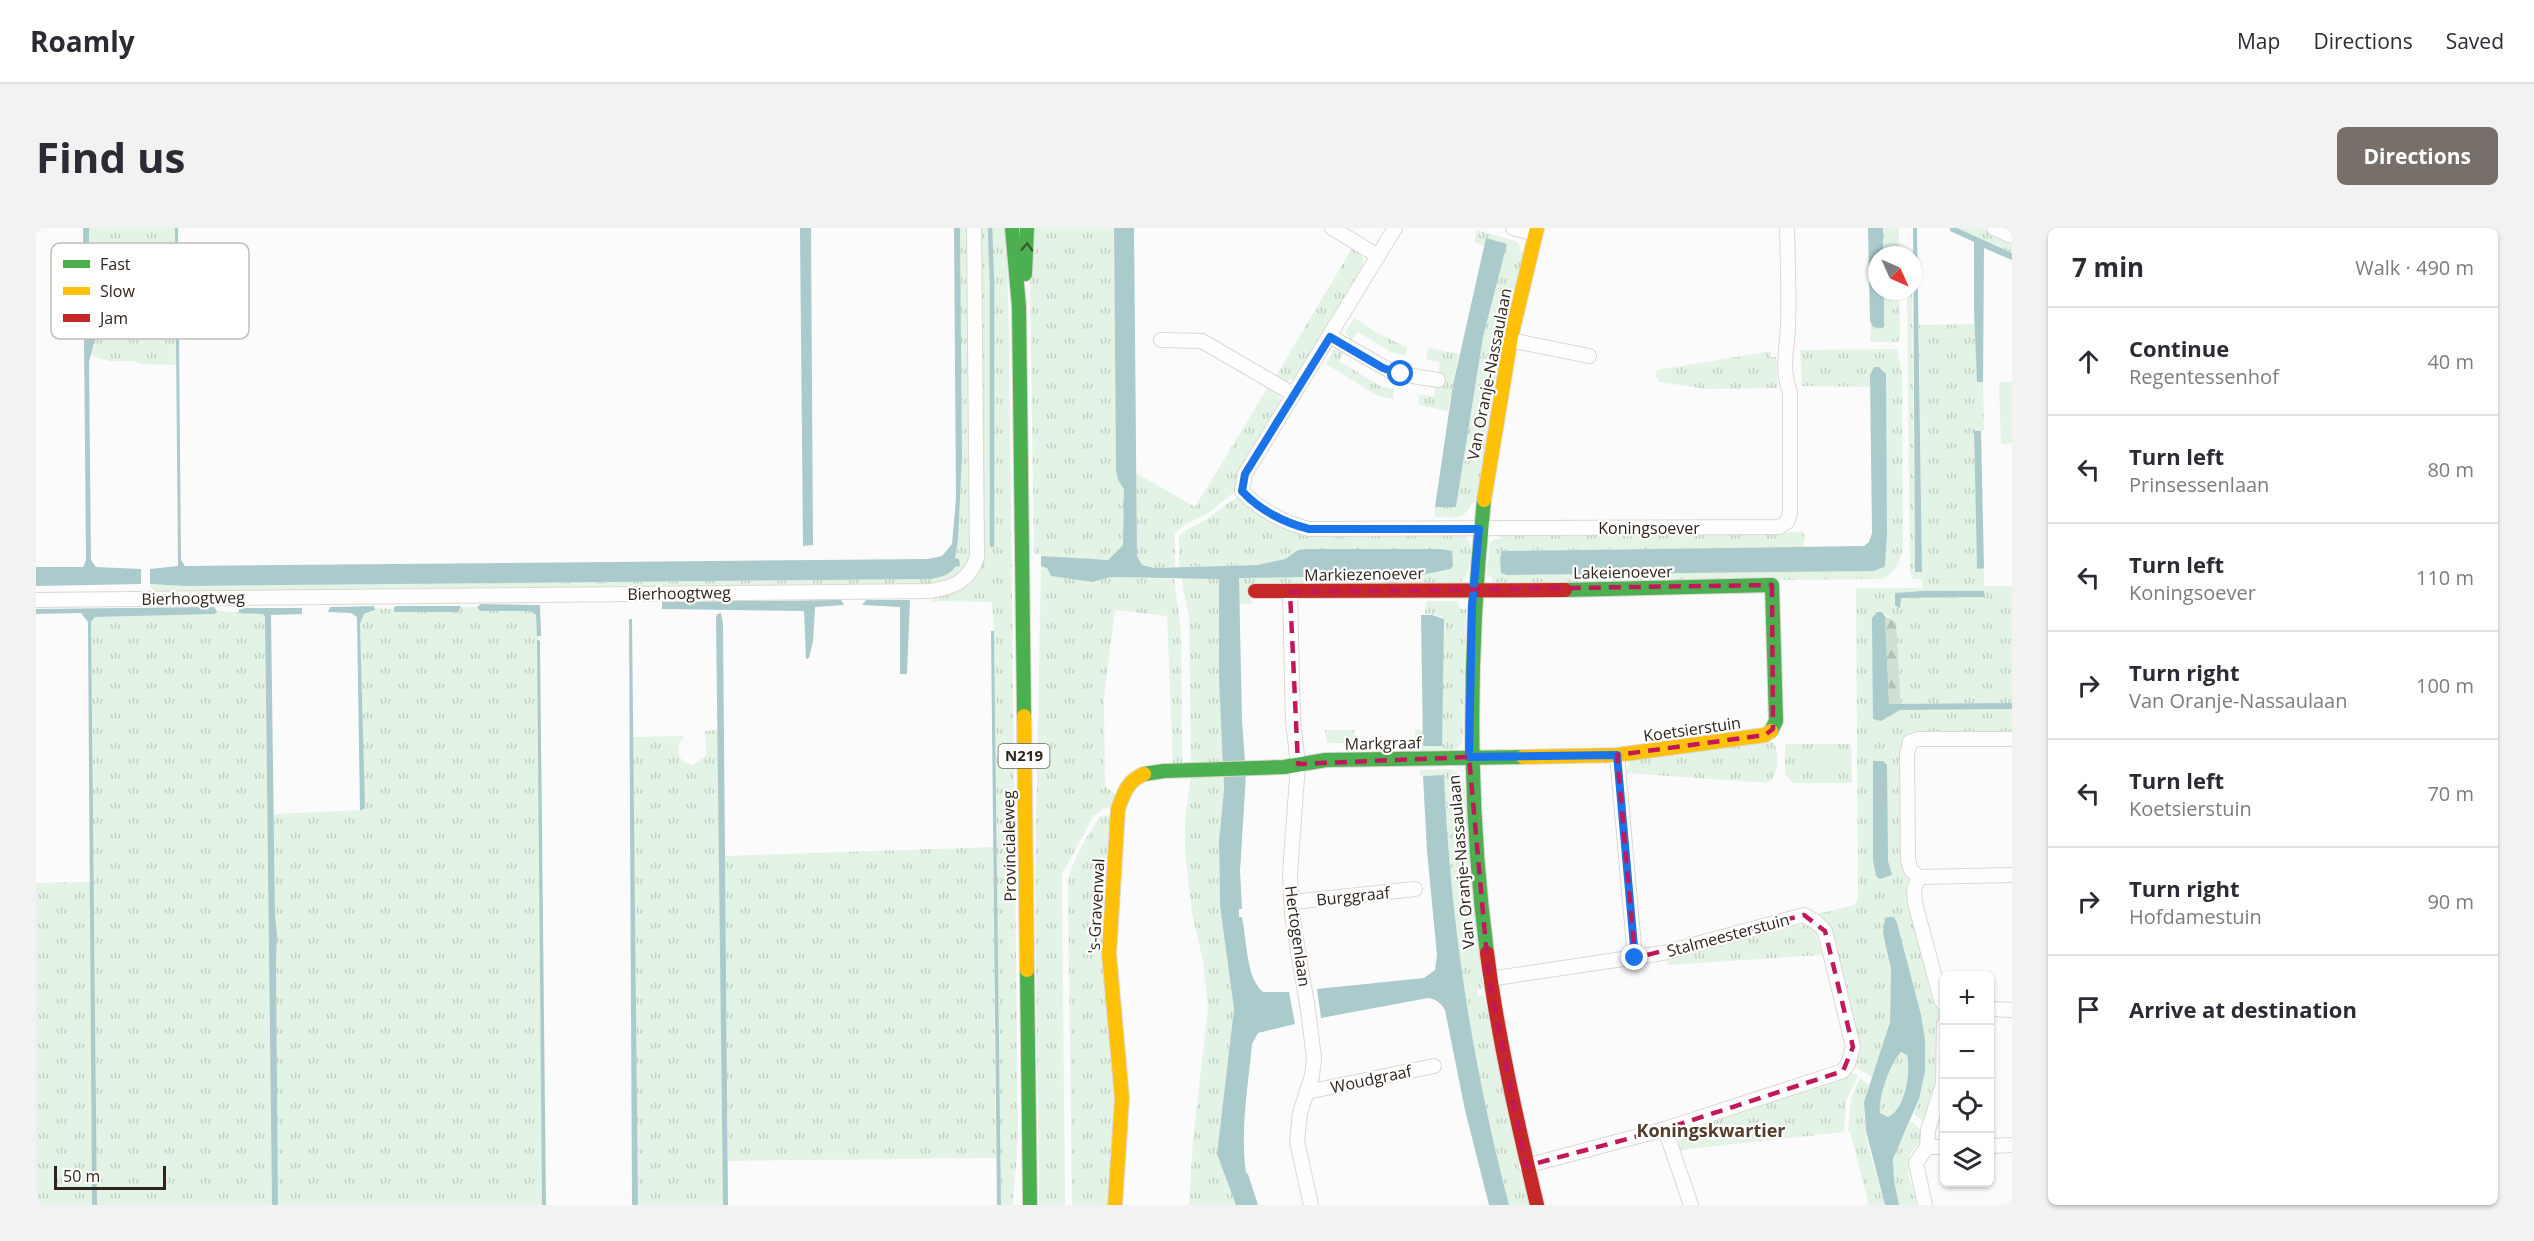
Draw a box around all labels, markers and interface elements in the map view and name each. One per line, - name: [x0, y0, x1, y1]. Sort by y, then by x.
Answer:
- text: Roamly: [30, 22, 135, 60]
- text: Map: [2237, 27, 2280, 55]
- text: Directions: [2313, 27, 2413, 55]
- text: Saved: [2446, 27, 2504, 55]
- button: Directions: [2337, 127, 2498, 185]
- text: Find us: [36, 128, 185, 185]
- one-way arrow: [1020, 242, 1033, 251]
- legend: [51, 243, 249, 339]
- north arrow: [1868, 246, 1922, 300]
- text: 7 min: [2072, 249, 2144, 285]
- text: Fast: [100, 253, 131, 275]
- text: Walk · 490 m: [2355, 254, 2474, 281]
- text: Slow: [100, 280, 135, 302]
- street label: Van Oranje-Nassaulaan: [1462, 286, 1516, 462]
- text: Jam: [98, 307, 128, 329]
- text: Continue: [2129, 333, 2229, 363]
- icon: ahead: [2072, 345, 2105, 378]
- text: 40 m: [2427, 348, 2474, 375]
- route start: [1387, 360, 1413, 386]
- text: Regentessenhof: [2129, 363, 2279, 390]
- text: Turn left: [2129, 441, 2224, 471]
- icon: left: [2072, 453, 2105, 486]
- text: 80 m: [2427, 456, 2474, 483]
- text: Prinsessenlaan: [2129, 471, 2269, 498]
- street label: Koningsoever: [1598, 517, 1700, 539]
- text: Turn left: [2129, 549, 2224, 579]
- street label: Lakeienoever: [1573, 560, 1673, 584]
- icon: left: [2072, 561, 2105, 594]
- street label: Markiezenoever: [1304, 562, 1424, 586]
- text: 110 m: [2416, 564, 2474, 591]
- text: Koningsoever: [2129, 579, 2256, 606]
- street label: Bierhoogtweg: [627, 581, 731, 605]
- street label: Bierhoogtweg: [141, 586, 245, 610]
- text: Turn right: [2129, 657, 2240, 687]
- icon: right: [2072, 669, 2105, 702]
- text: 100 m: [2416, 672, 2474, 699]
- text: Van Oranje-Nassaulaan: [2129, 687, 2347, 714]
- street label: Koetsierstuin: [1642, 711, 1742, 747]
- street label: Markgraaf: [1345, 731, 1423, 755]
- road number: N219: [998, 744, 1050, 768]
- text: Turn left: [2129, 765, 2224, 795]
- street label: Van Oranje-Nassaulaan: [1442, 774, 1480, 950]
- icon: left: [2072, 777, 2105, 810]
- text: 70 m: [2427, 780, 2474, 807]
- street label: Provincialeweg: [997, 790, 1021, 902]
- text: Koetsierstuin: [2129, 795, 2252, 822]
- street label: 's-Gravenwal: [1083, 858, 1109, 954]
- text: Turn right: [2129, 873, 2240, 903]
- street label: Burggraaf: [1315, 881, 1392, 911]
- street label: Hertogenlaan: [1280, 884, 1316, 988]
- icon: right: [2072, 885, 2105, 918]
- text: 90 m: [2427, 888, 2474, 915]
- text: Hofdamestuin: [2129, 903, 2262, 930]
- street label: Stalmeesterstuin: [1664, 908, 1792, 962]
- route end: [1621, 944, 1647, 970]
- map controls: [1940, 971, 1994, 1187]
- button: +: [1940, 971, 1994, 1025]
- icon: arrive: [2072, 993, 2105, 1026]
- text: Arrive at destination: [2129, 994, 2357, 1024]
- button: −: [1940, 1025, 1994, 1079]
- street label: Woudgraaf: [1328, 1059, 1415, 1098]
- button: locate: [1940, 1079, 1994, 1133]
- district label: Koningskwartier: [1636, 1118, 1786, 1142]
- button: layers: [1940, 1133, 1994, 1187]
- scale bar: [54, 1163, 166, 1190]
- text: 50 m: [63, 1165, 100, 1187]

